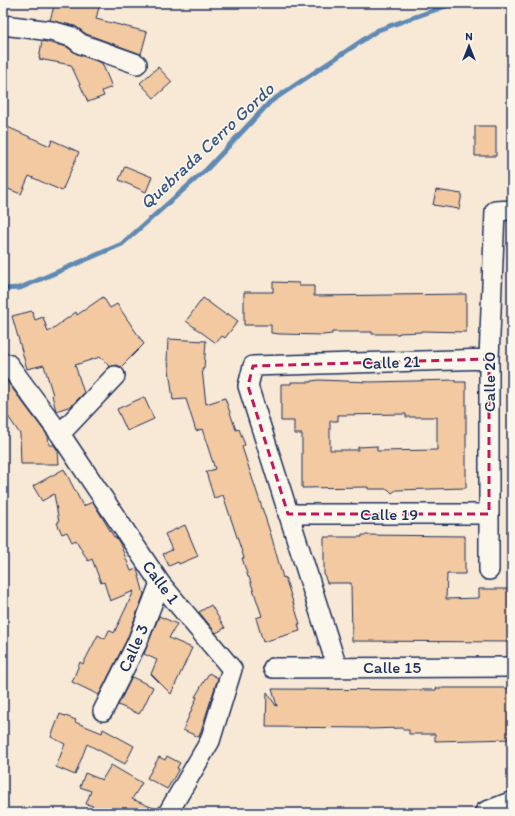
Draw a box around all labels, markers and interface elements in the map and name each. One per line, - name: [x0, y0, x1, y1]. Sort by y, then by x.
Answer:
- north arrow: [449, 26, 489, 66]
- text: N: [465, 30, 473, 43]
- water label: Quebrada Cerro Gordo: [135, 78, 279, 214]
- street label: Calle 21: [362, 351, 421, 373]
- street label: Calle 20: [479, 352, 499, 412]
- street label: Calle 19: [360, 504, 418, 524]
- street label: Calle 1: [138, 556, 184, 608]
- street label: Calle 3: [114, 621, 152, 675]
- street label: Calle 15: [363, 657, 421, 677]

